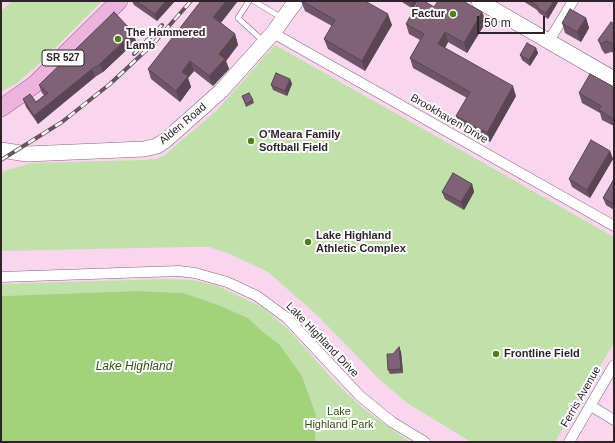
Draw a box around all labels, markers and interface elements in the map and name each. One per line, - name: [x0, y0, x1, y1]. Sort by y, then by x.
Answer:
- place label: Factur: [411, 7, 445, 21]
- scale bar: [479, 8, 547, 34]
- marker: Factur: [448, 9, 458, 19]
- text: 50 m: [484, 16, 511, 30]
- place label: The Hammered Lamb: [126, 26, 205, 52]
- marker: The Hammered Lamb: [113, 34, 123, 44]
- road number: SR 527: [42, 50, 84, 66]
- street label: Brookhaven Drive: [408, 91, 490, 147]
- street label: Alden Road: [157, 100, 209, 148]
- place label: O’Meara Family Softball Field: [259, 128, 340, 154]
- marker: O’Meara Family Softball Field: [246, 136, 256, 146]
- place label: Lake Highland Athletic Complex: [316, 229, 406, 255]
- marker: Lake Highland Athletic Complex: [303, 237, 313, 247]
- street label: Lake Highland Drive: [283, 300, 361, 380]
- place label: Frontline Field: [504, 347, 580, 361]
- marker: Frontline Field: [491, 349, 501, 359]
- water label: Lake Highland: [96, 360, 172, 374]
- street label: Ferris Avenue: [558, 364, 604, 430]
- park label: Lake Highland Park: [304, 405, 374, 431]

